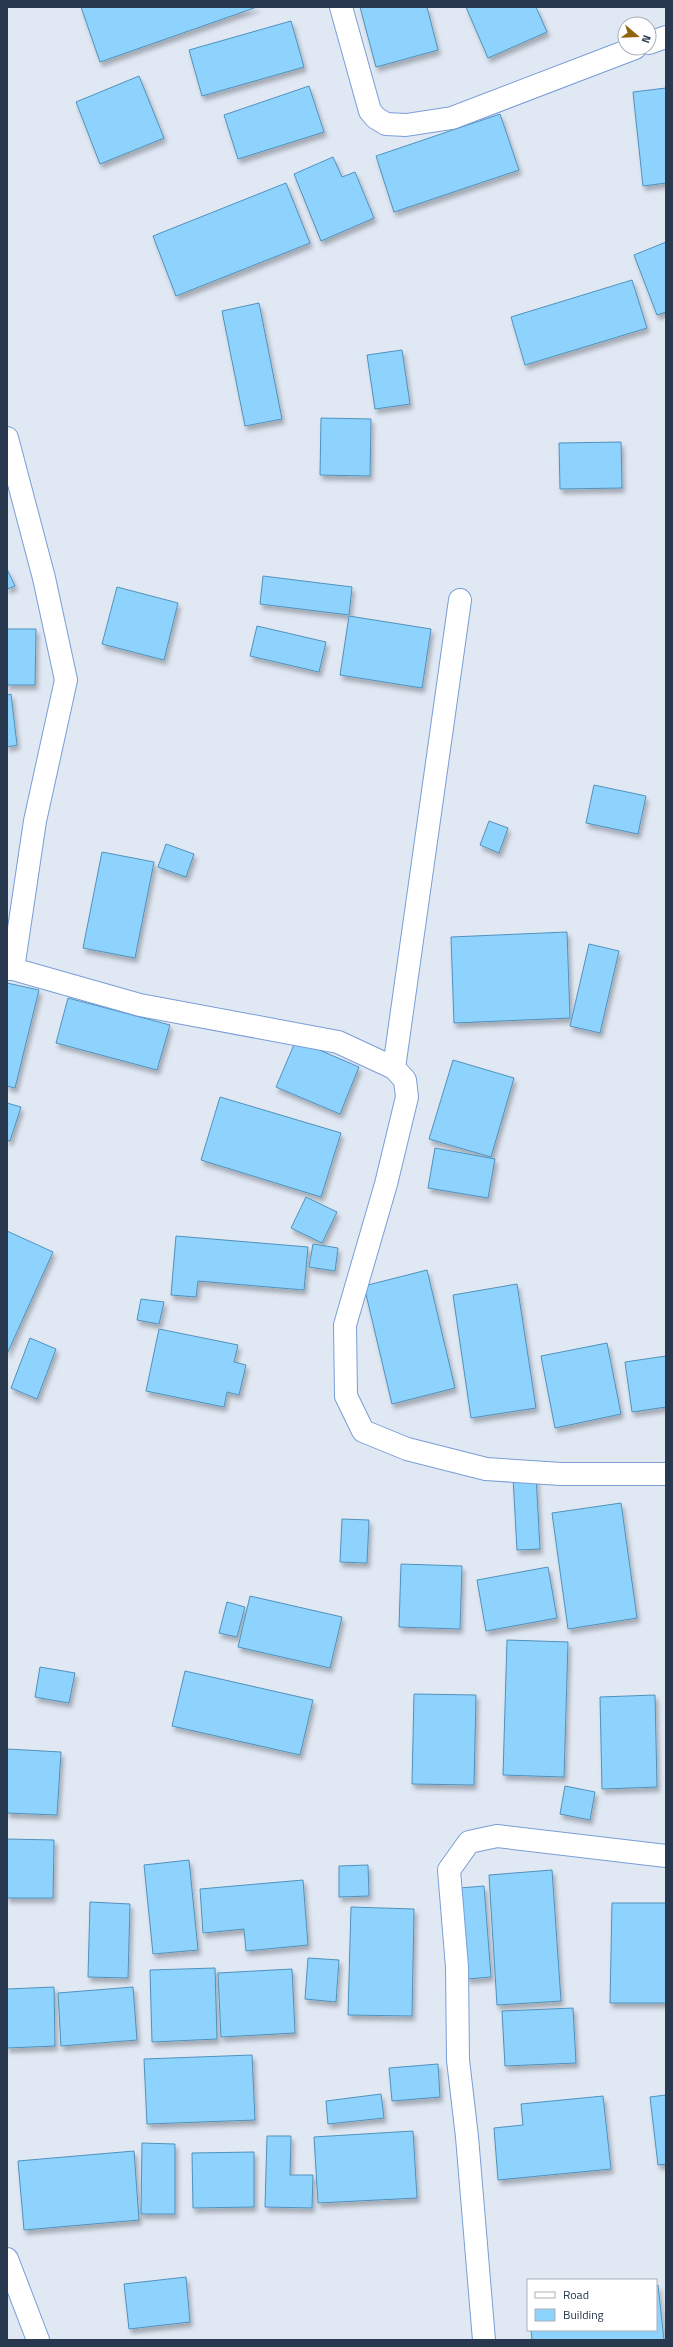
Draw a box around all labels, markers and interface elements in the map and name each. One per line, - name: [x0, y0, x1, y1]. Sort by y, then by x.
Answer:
- north arrow: [617, 16, 657, 56]
- text: N: [638, 33, 655, 45]
- legend: [527, 2279, 657, 2331]
- text: Road: [563, 2285, 589, 2304]
- text: Building: [563, 2305, 604, 2324]

